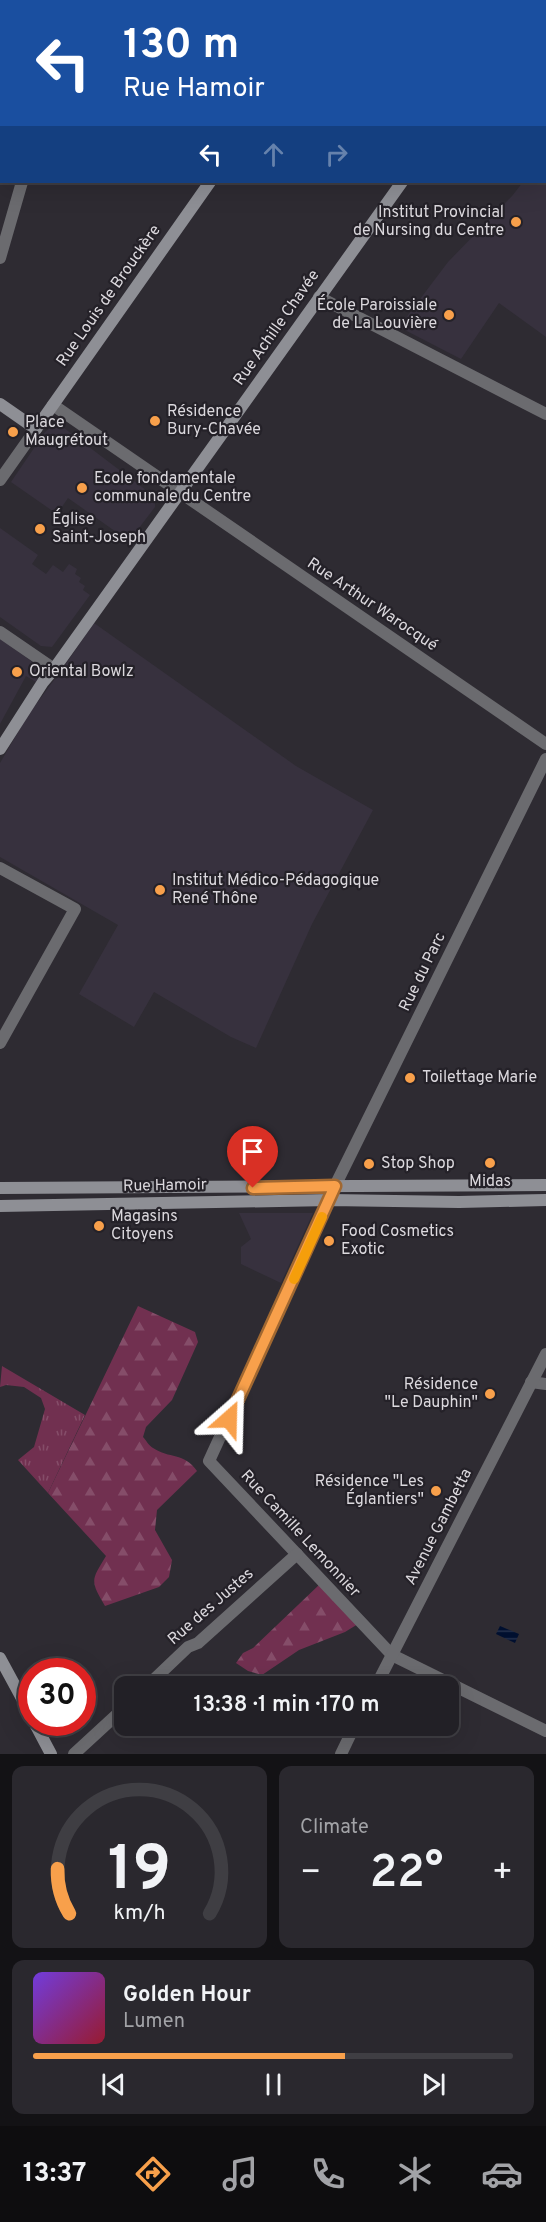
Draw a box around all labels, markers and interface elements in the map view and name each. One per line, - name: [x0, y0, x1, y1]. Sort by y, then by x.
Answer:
- text: 130 m: [123, 20, 239, 73]
- icon: left: [24, 24, 102, 102]
- text: Rue Hamoir: [123, 72, 265, 106]
- icon: left: [194, 138, 227, 171]
- icon: ahead: [257, 138, 290, 171]
- icon: right: [320, 138, 353, 171]
- place label: Institut Provincial de Nursing du Centre: [353, 203, 504, 241]
- marker: Institut Provincial de Nursing du Centre: [509, 215, 523, 229]
- street label: Rue Louis de Brouckère: [53, 221, 165, 371]
- street label: Rue Achille Chavée: [230, 266, 324, 390]
- place label: École Paroissiale de La Louvière: [317, 294, 437, 334]
- marker: École Paroissiale de La Louvière: [442, 308, 456, 322]
- place label: Résidence Bury-Chavée: [167, 402, 261, 440]
- place label: Place Maugrétout: [25, 413, 108, 451]
- marker: Résidence Bury-Chavée: [148, 414, 162, 428]
- marker: Place Maugrétout: [6, 425, 20, 439]
- place label: Ecole fondamentale communale du Centre: [94, 469, 251, 507]
- marker: Ecole fondamentale communale du Centre: [75, 481, 89, 495]
- place label: Église Saint-Joseph: [52, 508, 146, 548]
- marker: Église Saint-Joseph: [33, 522, 47, 536]
- street label: Rue Arthur Warocqué: [303, 554, 441, 656]
- place label: Oriental Bowlz: [29, 662, 134, 682]
- marker: Oriental Bowlz: [10, 665, 24, 679]
- place label: Institut Médico-Pédagogique René Thône: [172, 871, 379, 909]
- marker: Institut Médico-Pédagogique René Thône: [153, 883, 167, 897]
- street label: Rue du Parc: [395, 929, 451, 1015]
- place label: Toilettage Marie: [422, 1068, 537, 1088]
- marker: Toilettage Marie: [403, 1071, 417, 1085]
- pin: [227, 1126, 278, 1188]
- icon: arrive: [236, 1135, 269, 1168]
- place label: Stop Shop: [381, 1154, 455, 1174]
- marker: Midas: [483, 1156, 497, 1170]
- marker: Stop Shop: [362, 1157, 376, 1171]
- place label: Midas: [469, 1172, 511, 1192]
- street label: Rue Hamoir: [123, 1175, 207, 1197]
- place label: Magasins Citoyens: [111, 1207, 178, 1245]
- marker: Magasins Citoyens: [92, 1219, 106, 1233]
- place label: Food Cosmetics Exotic: [341, 1222, 454, 1260]
- marker: Food Cosmetics Exotic: [322, 1234, 336, 1248]
- place label: Résidence "Le Dauphin": [385, 1375, 478, 1413]
- position arrow: [197, 1387, 261, 1451]
- marker: Résidence "Le Dauphin": [483, 1387, 497, 1401]
- street label: Avenue Gambetta: [401, 1465, 477, 1589]
- street label: Rue Camille Lemonnier: [236, 1466, 364, 1602]
- place label: Résidence "Les Églantiers": [315, 1472, 424, 1510]
- marker: Résidence "Les Églantiers": [429, 1484, 443, 1498]
- street label: Rue des Justes: [164, 1564, 258, 1650]
- speed limit sign: 30: [18, 1658, 96, 1736]
- text: 13:38 · 1 min · 170 m: [193, 1692, 380, 1719]
- text: Climate: [300, 1815, 369, 1841]
- text: 19: [108, 1833, 171, 1912]
- text: 22°: [370, 1846, 443, 1903]
- text: −: [300, 1853, 321, 1895]
- text: +: [492, 1853, 513, 1895]
- text: km/h: [113, 1900, 166, 1927]
- text: Golden Hour: [123, 1982, 251, 2009]
- text: Lumen: [123, 2009, 185, 2035]
- icon: previous: [97, 2068, 130, 2101]
- icon: pause: [257, 2068, 290, 2101]
- icon: next: [417, 2068, 450, 2101]
- icon: directions: [132, 2153, 174, 2195]
- icon: music: [219, 2153, 261, 2195]
- icon: phone: [307, 2153, 349, 2195]
- icon: climate: [394, 2153, 436, 2195]
- icon: car: [481, 2153, 523, 2195]
- text: 13:37: [23, 2157, 86, 2191]

